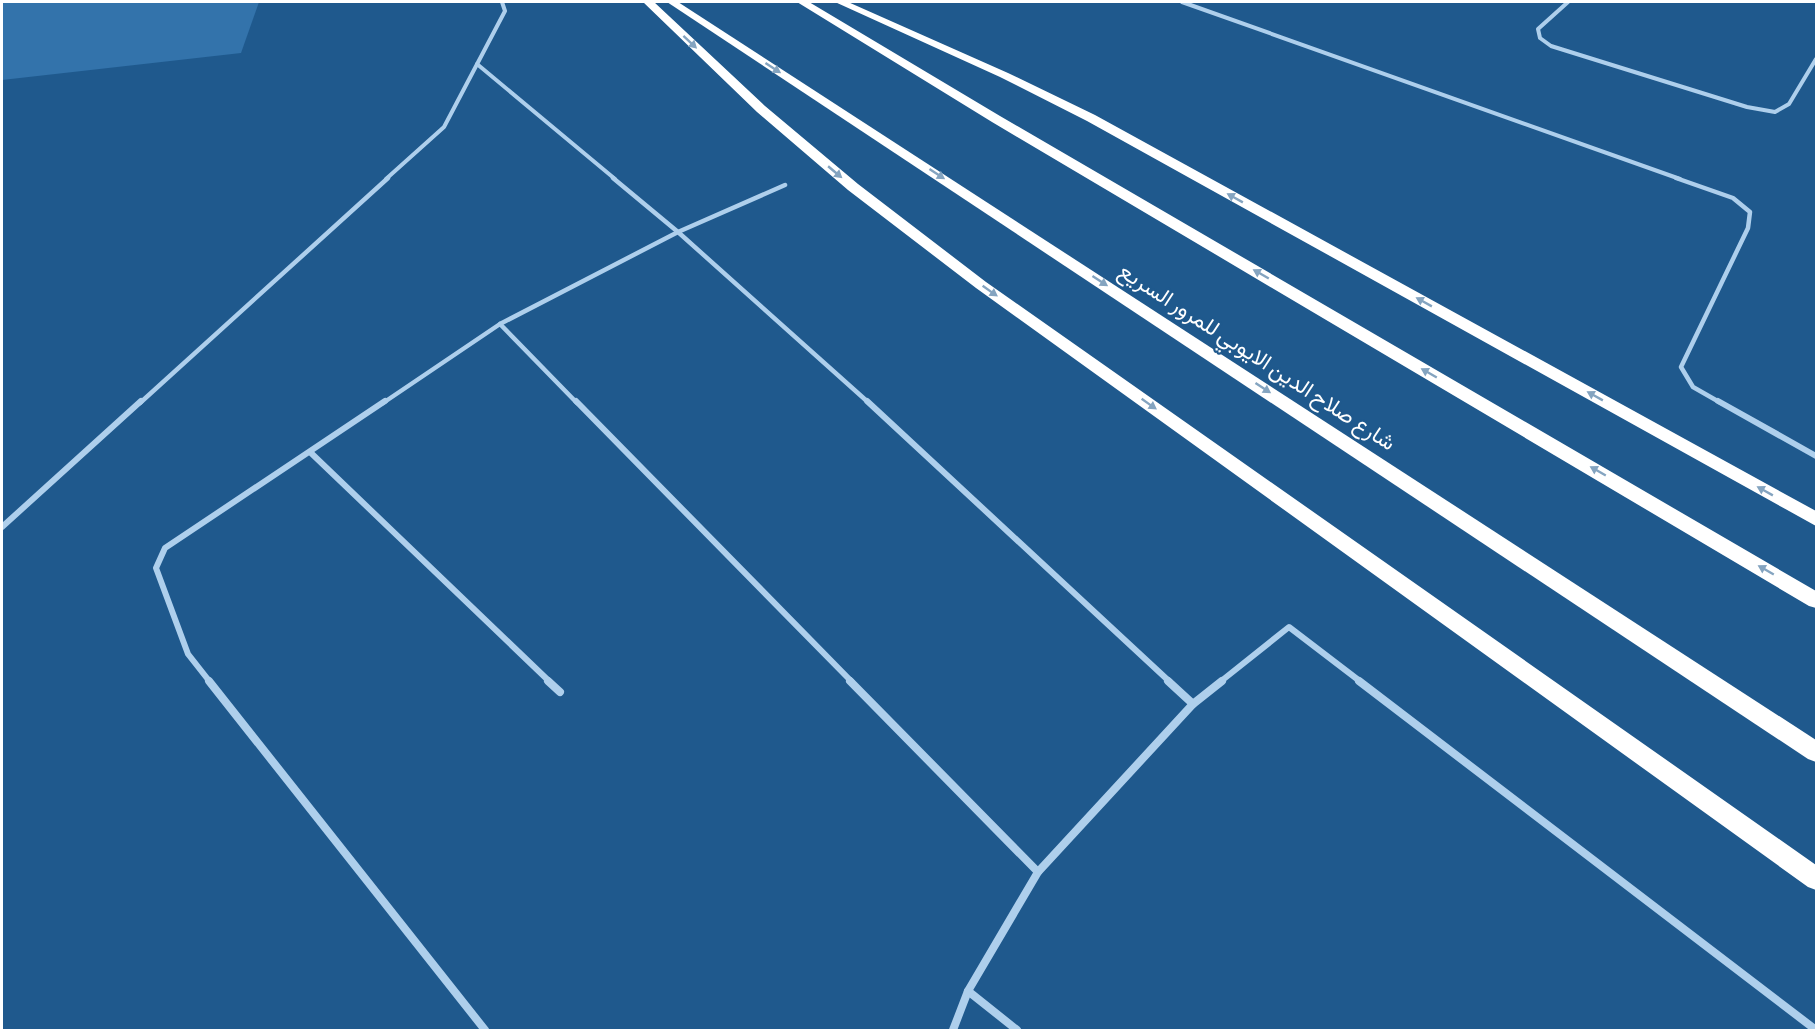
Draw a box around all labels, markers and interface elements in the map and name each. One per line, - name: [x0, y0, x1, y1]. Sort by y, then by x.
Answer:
- one-way arrow: [682, 35, 697, 49]
- one-way arrow: [765, 62, 782, 73]
- one-way arrow: [827, 166, 843, 179]
- one-way arrow: [929, 168, 945, 179]
- one-way arrow: [1227, 192, 1243, 203]
- street label: شارع صلاح الدين الايوبي للمرور السريع: [1111, 259, 1399, 461]
- one-way arrow: [1253, 269, 1269, 280]
- one-way arrow: [1092, 275, 1108, 286]
- one-way arrow: [981, 285, 997, 297]
- one-way arrow: [1415, 297, 1432, 307]
- one-way arrow: [1421, 368, 1438, 378]
- one-way arrow: [1255, 382, 1271, 393]
- one-way arrow: [1586, 391, 1603, 401]
- one-way arrow: [1140, 398, 1156, 410]
- one-way arrow: [1590, 466, 1606, 477]
- one-way arrow: [1757, 485, 1773, 496]
- one-way arrow: [1757, 565, 1774, 575]

